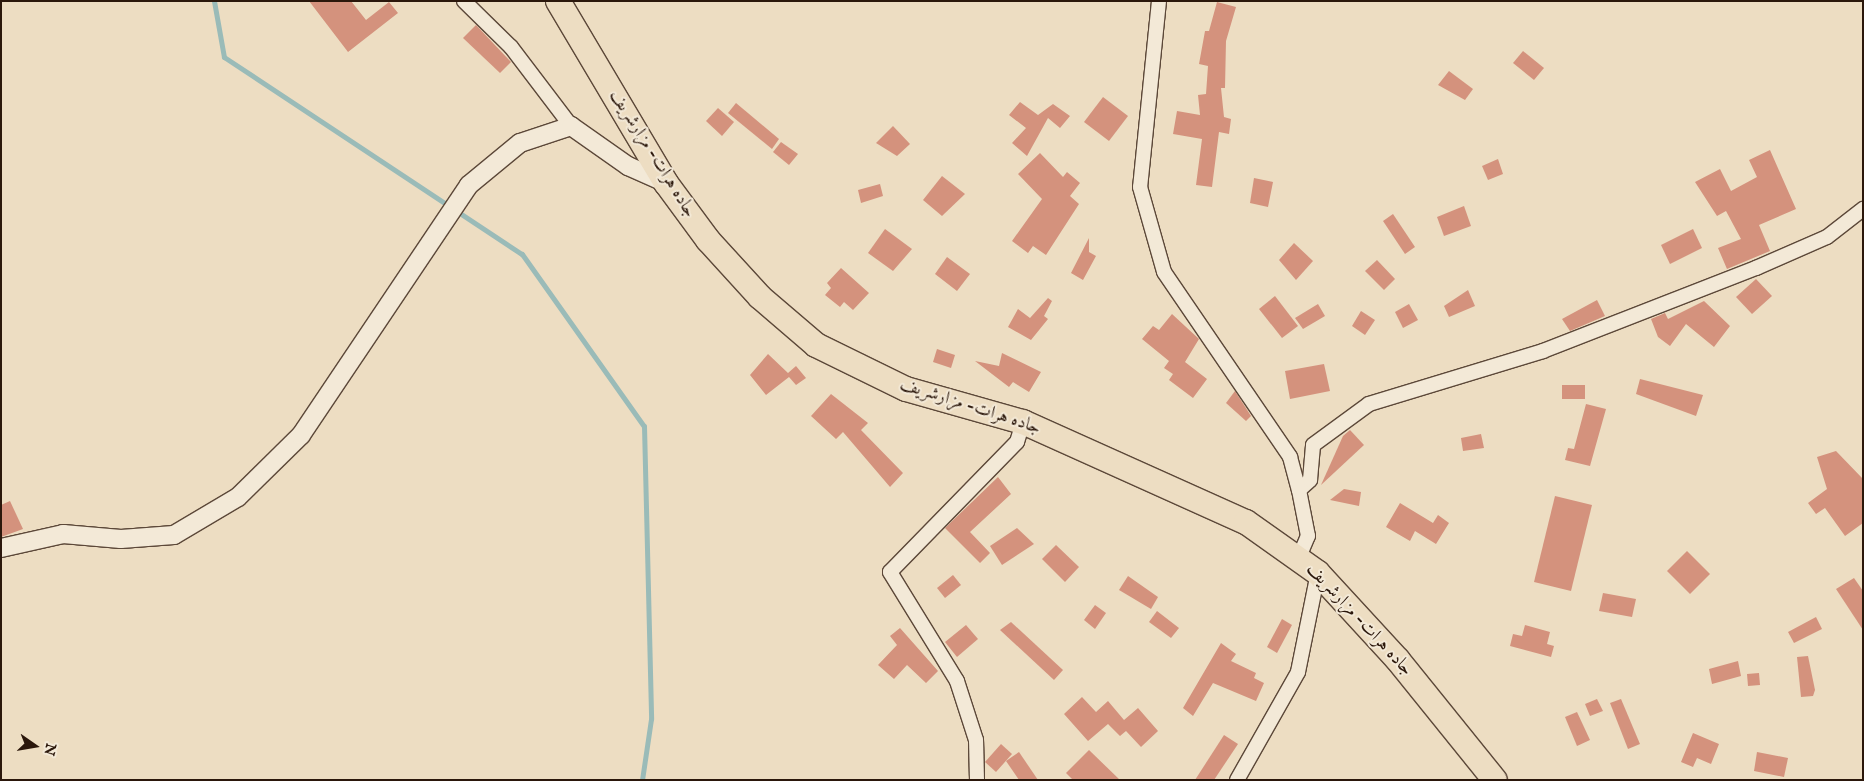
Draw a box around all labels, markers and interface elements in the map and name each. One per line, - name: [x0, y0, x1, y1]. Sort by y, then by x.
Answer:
- street label: جاده هرات- مزارشریف: [604, 86, 700, 222]
- street label: جاده هرات- مزارشریف: [897, 374, 1043, 440]
- street label: جاده هرات- مزارشریف: [1301, 559, 1417, 681]
- north arrow: [10, 721, 60, 771]
- text: N: [39, 741, 60, 757]

